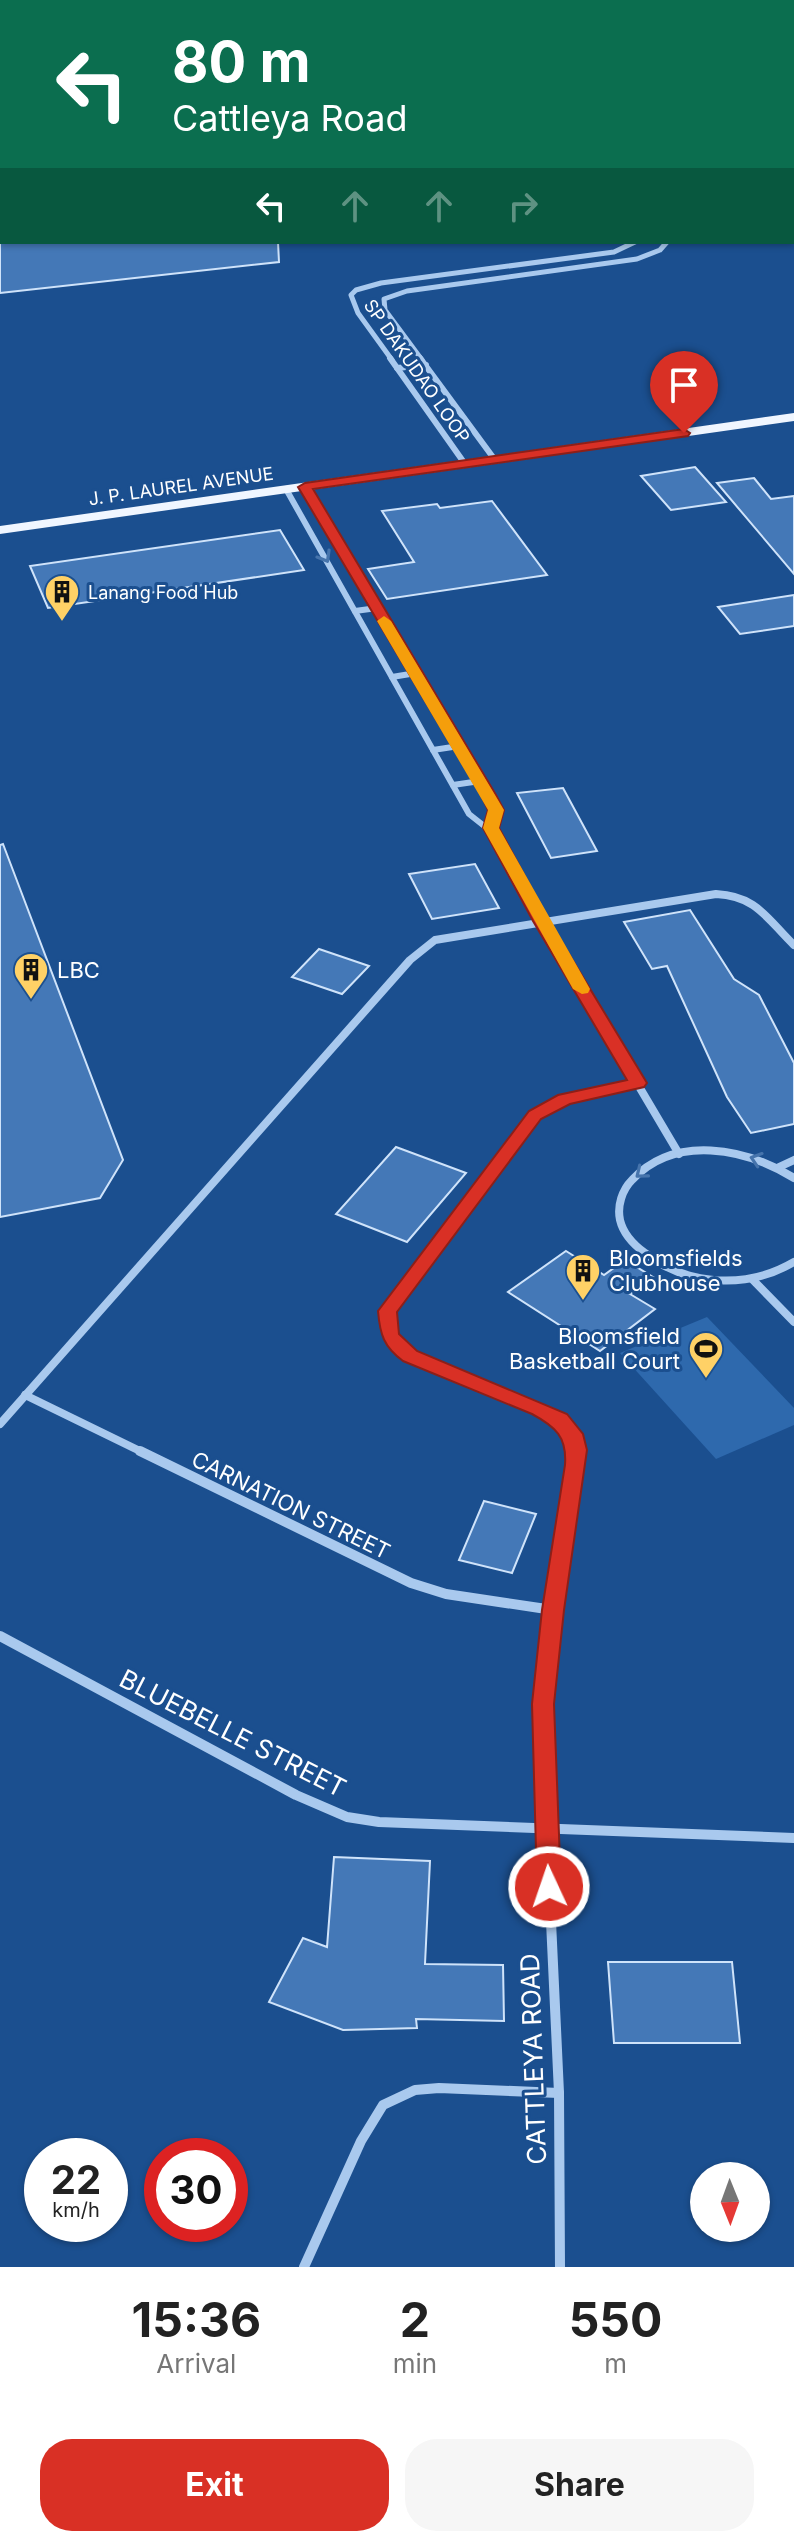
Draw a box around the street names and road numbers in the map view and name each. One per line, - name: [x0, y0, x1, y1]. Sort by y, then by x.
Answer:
- street label: SP DAKUDAO LOOP: [360, 295, 474, 447]
- street label: J. P. LAUREL AVENUE: [87, 463, 275, 509]
- street label: CARNATION STREET: [187, 1446, 395, 1564]
- street label: BLUEBELLE STREET: [115, 1662, 351, 1804]
- street label: CATTLEYA ROAD: [514, 1953, 552, 2165]

